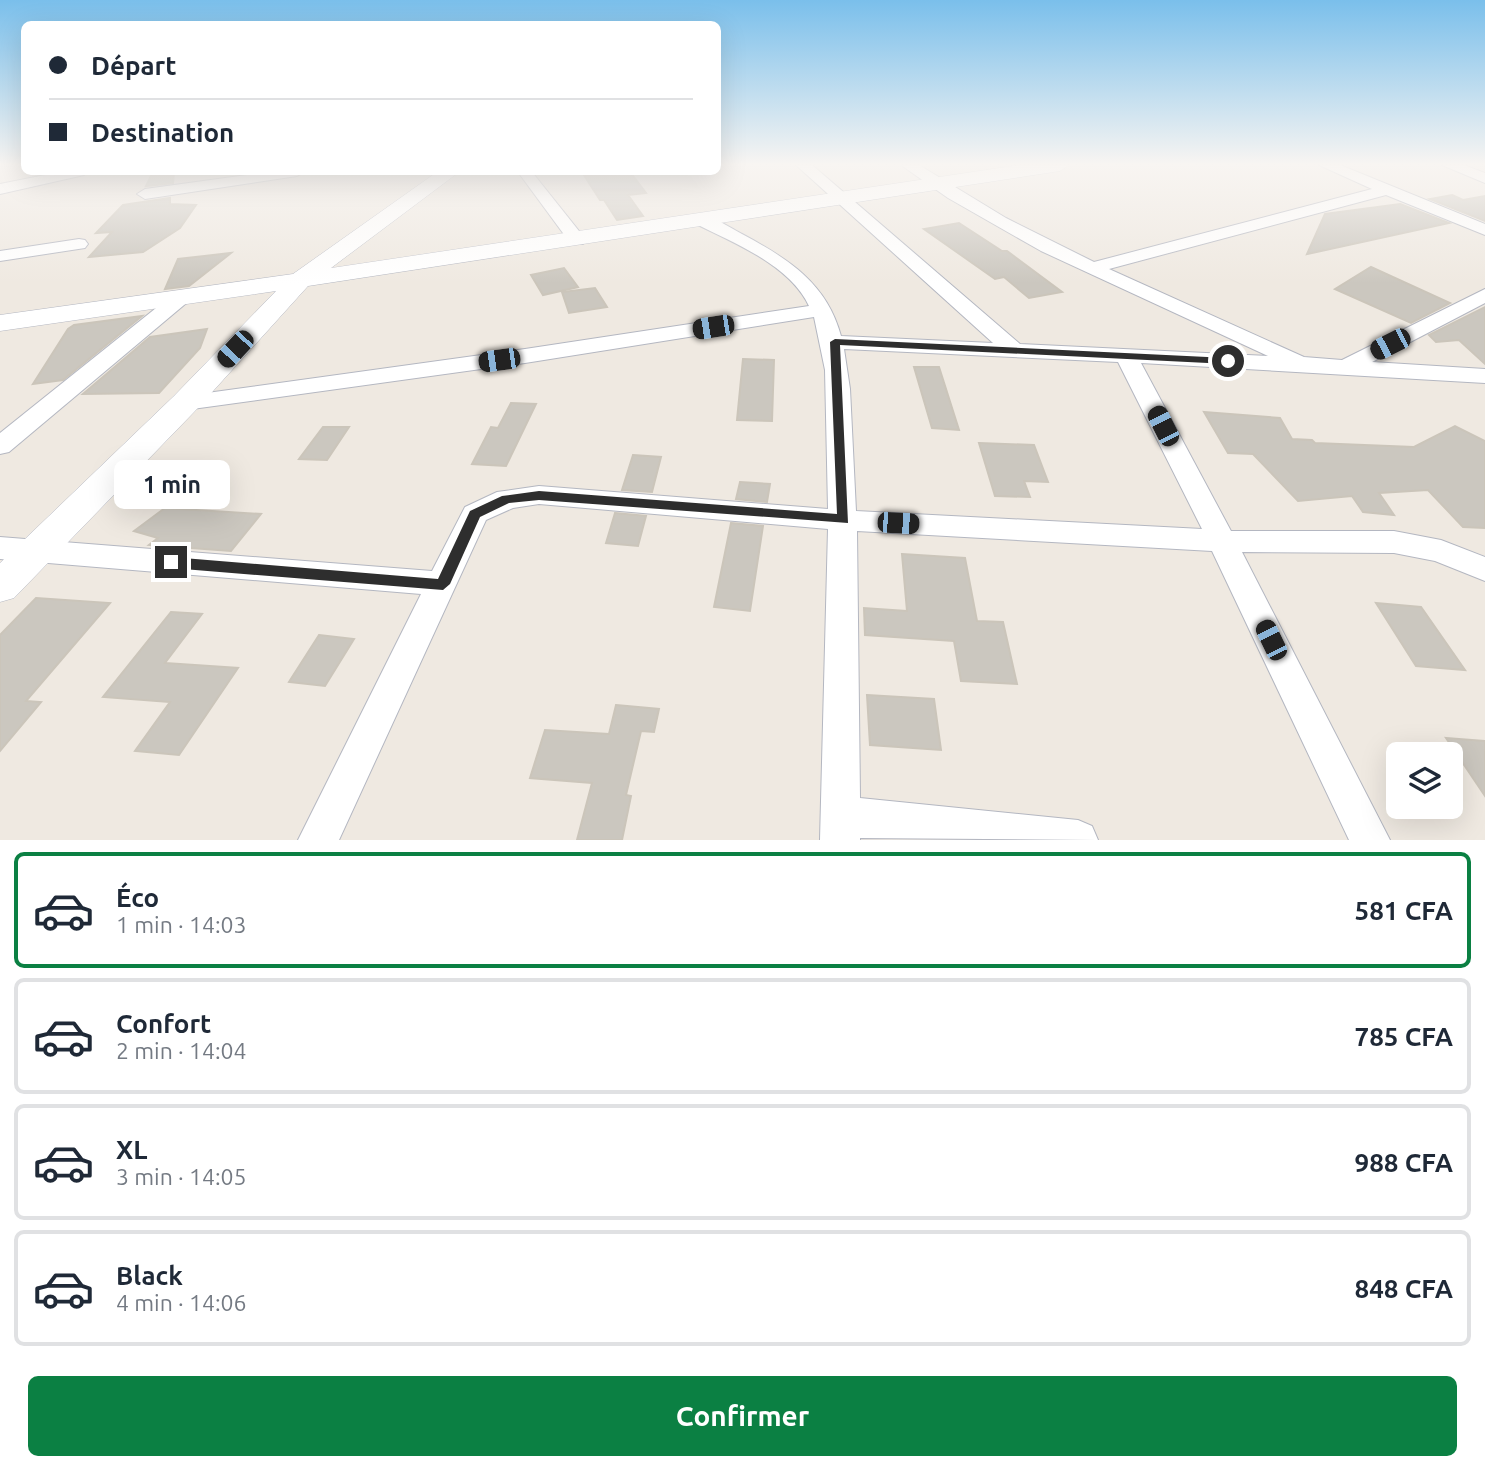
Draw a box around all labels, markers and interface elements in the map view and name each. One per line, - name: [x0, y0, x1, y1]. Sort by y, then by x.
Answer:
- text: Départ: [91, 51, 177, 80]
- text: Destination: [91, 118, 234, 147]
- car: [691, 313, 736, 341]
- car: [1367, 325, 1414, 363]
- car: [213, 326, 258, 372]
- route start: [1212, 345, 1244, 377]
- car: [477, 347, 522, 373]
- car: [1145, 403, 1182, 449]
- callout: 1 min: [113, 461, 229, 510]
- text: 1 min: [143, 472, 201, 497]
- car: [877, 511, 920, 535]
- route end: [155, 546, 187, 578]
- car: [1253, 617, 1290, 663]
- map controls: [1386, 742, 1463, 819]
- button: layers: [1386, 742, 1463, 819]
- icon: car: [32, 879, 95, 942]
- text: Éco: [116, 883, 159, 912]
- text: 581 CFA: [1355, 896, 1453, 925]
- text: 1 min · 14:03: [116, 912, 247, 937]
- icon: car: [32, 1005, 95, 1068]
- text: Confort: [116, 1009, 211, 1038]
- text: 785 CFA: [1355, 1022, 1453, 1051]
- text: 2 min · 14:04: [116, 1038, 247, 1063]
- icon: car: [32, 1131, 95, 1194]
- text: XL: [116, 1135, 147, 1164]
- text: 988 CFA: [1355, 1148, 1453, 1177]
- text: 3 min · 14:05: [116, 1164, 247, 1189]
- icon: car: [32, 1257, 95, 1320]
- text: Black: [116, 1261, 183, 1290]
- text: 848 CFA: [1355, 1274, 1453, 1303]
- text: 4 min · 14:06: [116, 1290, 247, 1315]
- button: Confirmer: [28, 1376, 1457, 1456]

